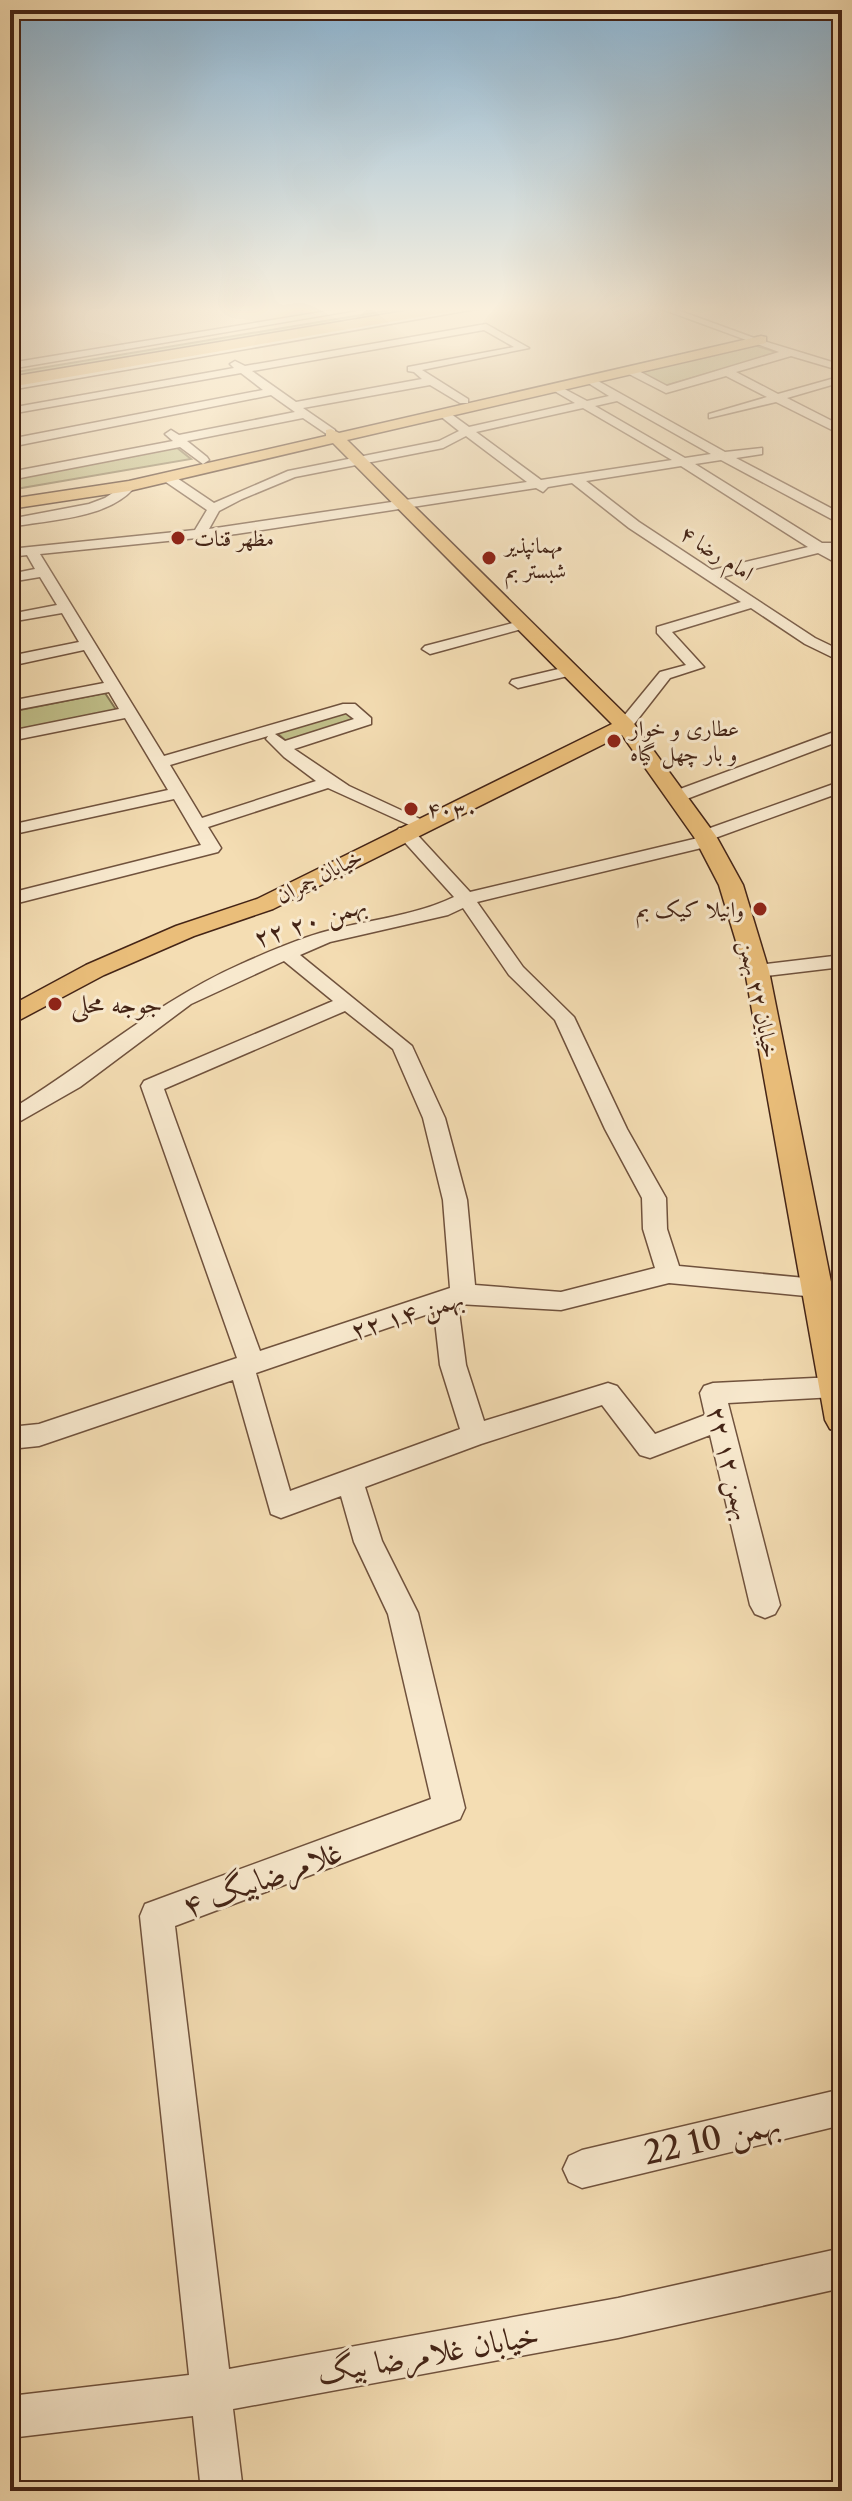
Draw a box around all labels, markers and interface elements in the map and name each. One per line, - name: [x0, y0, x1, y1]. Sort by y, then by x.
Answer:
- street label: امام رضا ۴: [672, 519, 759, 592]
- place label: مظهر قنات: [194, 525, 274, 553]
- marker: مظهر قنات: [169, 529, 187, 547]
- place label: مهمانپذیر شبستر بم: [503, 532, 566, 590]
- marker: مهمانپذیر شبستر بم: [480, 549, 498, 567]
- place label: عطاری و خوار و بار چهل گیاه: [628, 715, 739, 769]
- marker: عطاری و خوار و بار چهل گیاه: [605, 732, 623, 750]
- place label: ۴۰۳۰: [427, 796, 478, 823]
- marker: ۴۰۳۰: [402, 800, 420, 818]
- street label: خیابان چمران: [271, 843, 367, 910]
- street label: ۲۲ بهمن ۲۰: [250, 888, 371, 956]
- place label: وانیلا کیک بم: [636, 896, 744, 929]
- marker: وانیلا کیک بم: [751, 900, 769, 918]
- street label: خیابان ۲۲ بهمن: [731, 938, 785, 1061]
- place label: جوجه محلی: [71, 988, 163, 1023]
- marker: جوجه محلی: [46, 995, 64, 1013]
- street label: ۲۲ بهمن ۱۴: [347, 1282, 468, 1348]
- street label: ۲۲ بهمن ۱۲: [698, 1403, 760, 1524]
- street label: غلامرضابیگ ۴: [177, 1831, 348, 1928]
- street label: 22 بهمن 10: [640, 2103, 785, 2176]
- street label: خیابان غلامرضا بیگ: [314, 2314, 543, 2395]

